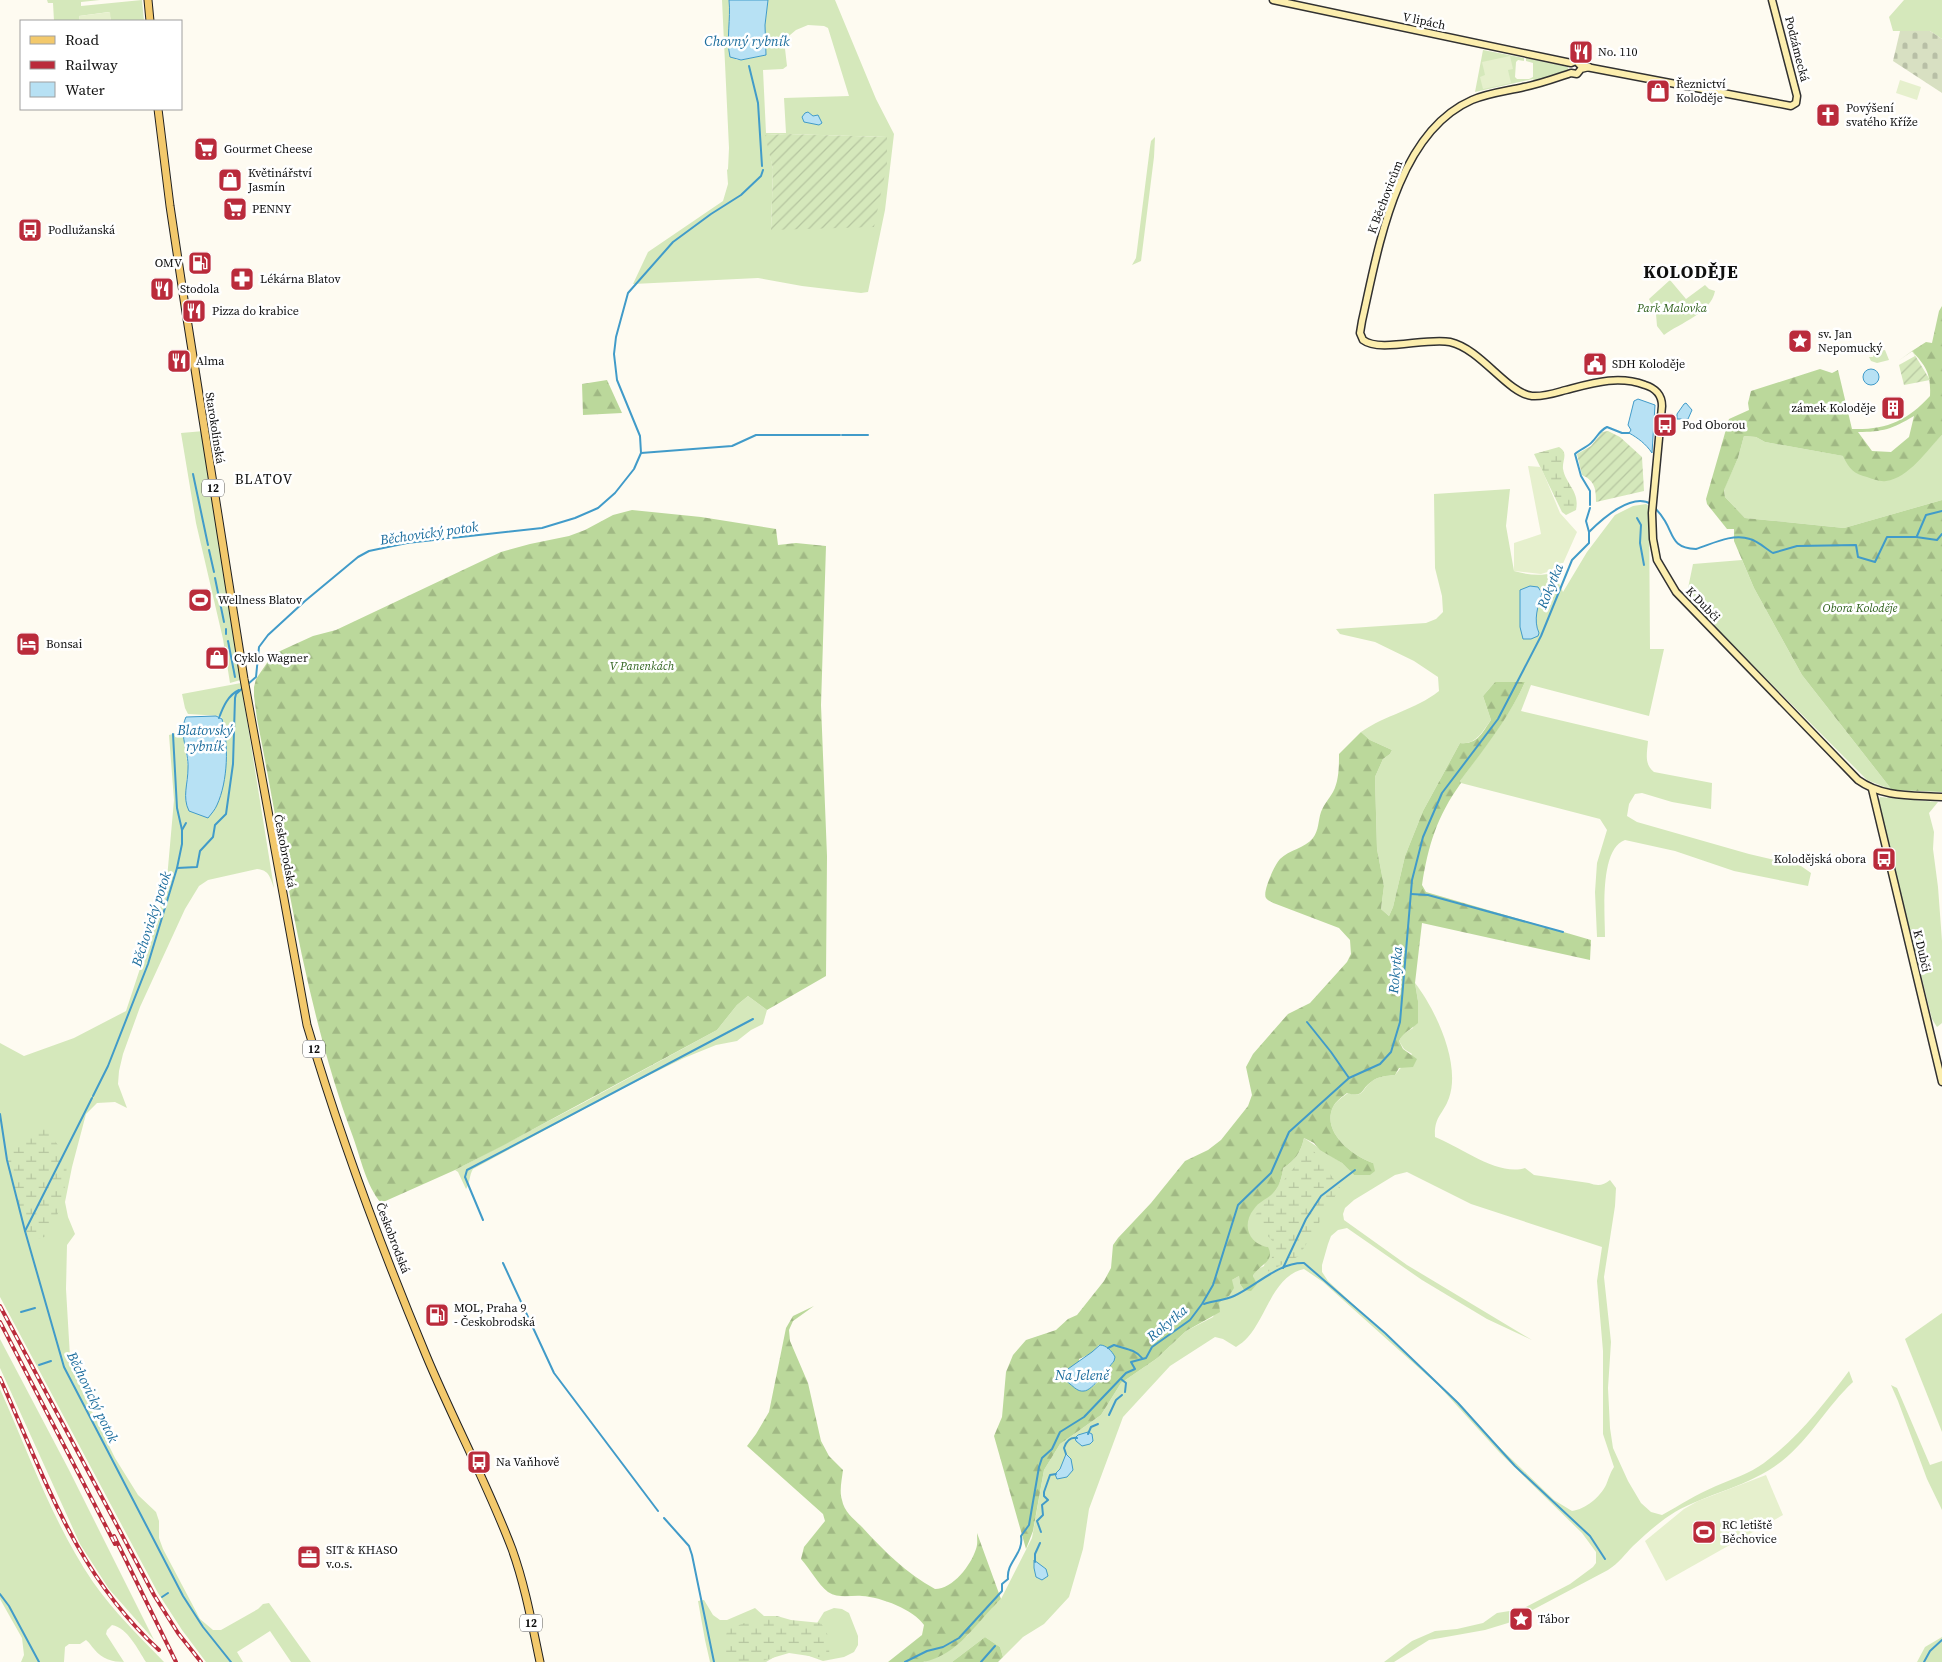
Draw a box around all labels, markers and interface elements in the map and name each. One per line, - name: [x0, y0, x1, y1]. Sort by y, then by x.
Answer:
- street label: V lipách: [1401, 9, 1447, 33]
- street label: Podzámecká: [1781, 15, 1813, 84]
- legend: [20, 20, 182, 110]
- text: Road: [65, 29, 99, 50]
- water label: Chovný rybník: [704, 31, 790, 51]
- restaurant icon: No. 110: [1568, 39, 1594, 65]
- place label: No. 110: [1598, 44, 1637, 60]
- text: Railway: [65, 54, 118, 75]
- place label: Řeznictví Koloděje: [1676, 76, 1726, 106]
- shop icon: Řeznictví Koloděje: [1645, 78, 1671, 104]
- text: Water: [65, 79, 106, 100]
- place label: Povýšení svatého Kříže: [1846, 100, 1918, 130]
- church icon: Povýšení svatého Kříže: [1815, 102, 1841, 128]
- supermarket icon: Gourmet Cheese: [193, 136, 219, 162]
- place label: Gourmet Cheese: [224, 141, 313, 157]
- street label: K Běchovicům: [1364, 158, 1406, 236]
- place label: Květinářství Jasmín: [247, 165, 312, 195]
- shop icon: Květinářství Jasmín: [217, 167, 243, 193]
- supermarket icon: PENNY: [222, 196, 248, 222]
- place label: PENNY: [252, 201, 292, 217]
- bus stop icon: Podlužanská: [17, 217, 43, 243]
- place label: Podlužanská: [48, 222, 116, 238]
- fuel station icon: OMV: [187, 250, 213, 276]
- place label: OMV: [155, 255, 182, 271]
- district label: KOLODĚJE: [1643, 259, 1739, 284]
- pharmacy icon: Lékárna Blatov: [229, 266, 255, 292]
- place label: Lékárna Blatov: [260, 271, 341, 287]
- restaurant icon: Stodola: [149, 276, 175, 302]
- place label: Stodola: [180, 281, 220, 297]
- restaurant icon: Pizza do krabice: [181, 298, 207, 324]
- park label: Park Malovka: [1636, 300, 1708, 316]
- place label: Pizza do krabice: [212, 303, 299, 319]
- place label: sv. Jan Nepomucký: [1818, 326, 1883, 356]
- place icon: sv. Jan Nepomucký: [1787, 328, 1813, 354]
- restaurant icon: Alma: [166, 348, 192, 374]
- public building icon: SDH Koloděje: [1582, 351, 1608, 377]
- place label: Alma: [196, 353, 225, 369]
- place label: SDH Koloděje: [1612, 356, 1685, 372]
- street label: Starokolínská: [201, 391, 229, 466]
- building icon: zámek Koloděje: [1880, 395, 1906, 421]
- place label: zámek Koloděje: [1792, 400, 1876, 416]
- bus stop icon: Pod Oborou: [1652, 412, 1678, 438]
- place label: Pod Oborou: [1682, 417, 1745, 433]
- district label: BLATOV: [235, 469, 293, 489]
- road number: 12: [202, 479, 224, 496]
- water label: Běchovický potok: [378, 516, 480, 550]
- water label: Rokytka: [1531, 560, 1568, 613]
- street label: K Dubči: [1682, 583, 1724, 625]
- sports icon: Wellness Blatov: [187, 587, 213, 613]
- place label: Wellness Blatov: [218, 592, 302, 608]
- park label: Obora Koloděje: [1823, 600, 1898, 616]
- hotel icon: Bonsai: [15, 631, 41, 657]
- place label: Bonsai: [46, 636, 83, 652]
- shop icon: Cyklo Wagner: [204, 645, 230, 671]
- place label: Cyklo Wagner: [234, 650, 308, 666]
- park label: V Panenkách: [610, 658, 675, 674]
- water label: Blatovský rybník: [176, 720, 233, 756]
- street label: Českobrodská: [270, 813, 300, 890]
- bus stop icon: Kolodějská obora: [1871, 846, 1897, 872]
- place label: Kolodějská obora: [1774, 851, 1867, 867]
- water label: Běchovický potok: [126, 869, 176, 970]
- street label: K Dubči: [1909, 928, 1935, 974]
- water label: Rokytka: [1383, 945, 1407, 995]
- road number: 12: [303, 1040, 325, 1058]
- street label: Českobrodská: [372, 1200, 414, 1277]
- place label: MOL, Praha 9 - Českobrodská: [454, 1300, 536, 1330]
- water label: Rokytka: [1142, 1300, 1192, 1347]
- fuel station icon: MOL, Praha 9 - Českobrodská: [424, 1302, 450, 1328]
- water label: Běchovický potok: [62, 1347, 124, 1446]
- water label: Na Jeleně: [1054, 1365, 1110, 1385]
- bus stop icon: Na Vaňhově: [466, 1449, 492, 1475]
- place label: Na Vaňhově: [496, 1454, 559, 1470]
- place label: RC letiště Běchovice: [1722, 1517, 1777, 1547]
- sports icon: RC letiště Běchovice: [1691, 1519, 1717, 1545]
- place label: SIT & KHASO v.o.s.: [326, 1542, 398, 1572]
- office icon: SIT & KHASO v.o.s.: [296, 1544, 322, 1570]
- place icon: Tábor: [1508, 1606, 1534, 1632]
- place label: Tábor: [1538, 1611, 1569, 1627]
- road number: 12: [520, 1615, 542, 1632]

